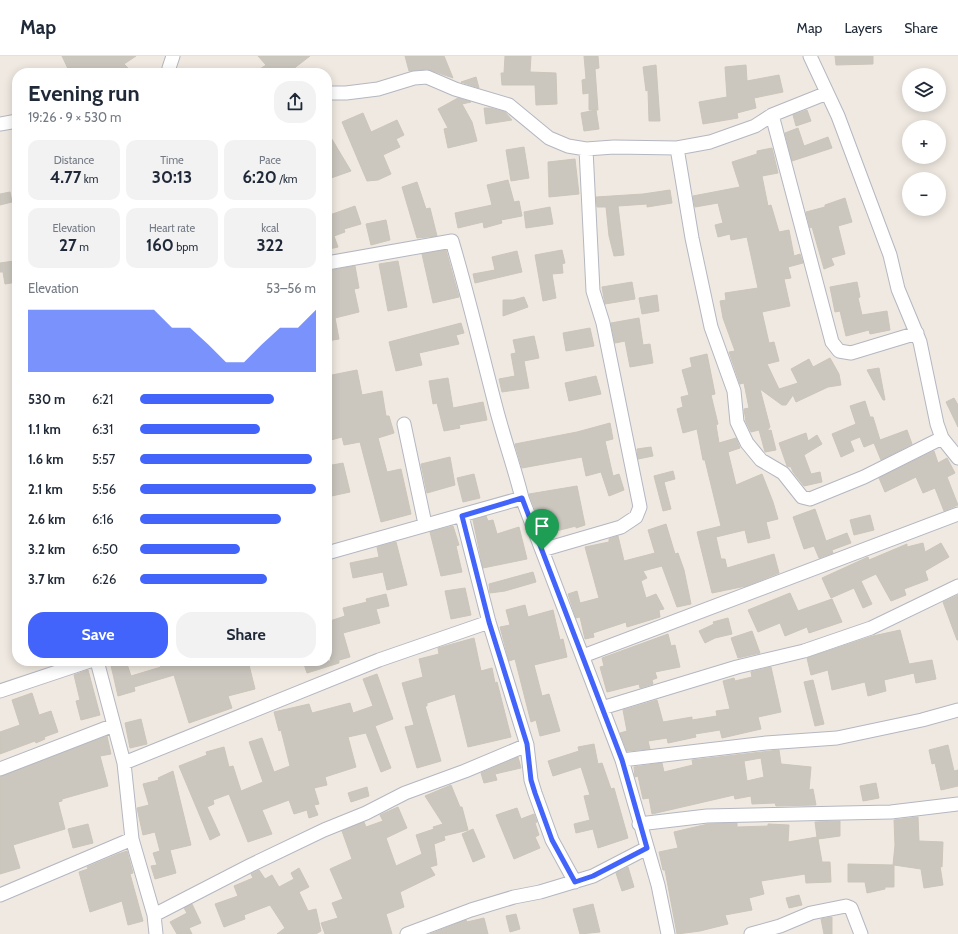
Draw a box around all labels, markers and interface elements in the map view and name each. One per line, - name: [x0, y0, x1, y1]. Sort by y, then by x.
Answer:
- text: Map: [20, 16, 56, 39]
- text: Map: [797, 19, 822, 37]
- text: Layers: [844, 19, 882, 37]
- text: Share: [904, 19, 938, 37]
- map controls: [902, 68, 946, 216]
- button: layers: [902, 68, 946, 112]
- text: Evening run: [28, 80, 140, 107]
- button: share: [274, 81, 316, 123]
- text: 19:26 · 9 × 530 m: [28, 109, 121, 125]
- button: +: [902, 120, 946, 164]
- text: Distance: [54, 153, 94, 167]
- text: Time: [160, 153, 184, 167]
- text: Pace: [259, 153, 281, 167]
- text: 4.77: [50, 167, 81, 187]
- text: 30:13: [152, 167, 192, 187]
- text: 6:20: [243, 167, 277, 187]
- text: km: [81, 172, 98, 186]
- text: /km: [277, 172, 297, 186]
- button: −: [902, 172, 946, 216]
- text: Elevation: [53, 221, 95, 235]
- text: Heart rate: [149, 221, 195, 235]
- text: kcal: [261, 221, 279, 235]
- text: 27: [59, 235, 77, 255]
- text: 160: [146, 235, 174, 255]
- text: 322: [256, 235, 284, 255]
- text: m: [77, 240, 89, 254]
- text: bpm: [174, 240, 198, 254]
- text: Elevation: [28, 280, 79, 296]
- text: 53–56 m: [266, 280, 316, 296]
- text: 530 m: [28, 391, 65, 407]
- text: 6:21: [92, 391, 113, 407]
- text: 1.1 km: [28, 421, 61, 437]
- text: 6:31: [92, 421, 113, 437]
- text: 1.6 km: [28, 451, 64, 467]
- text: 5:57: [92, 451, 115, 467]
- text: 2.1 km: [28, 481, 63, 497]
- text: 5:56: [92, 481, 116, 497]
- pin: [525, 509, 559, 550]
- text: 2.6 km: [28, 511, 66, 527]
- text: 6:16: [92, 511, 114, 527]
- icon: arrive: [531, 515, 553, 537]
- text: 3.2 km: [28, 541, 65, 557]
- text: 6:50: [92, 541, 118, 557]
- text: 3.7 km: [28, 571, 65, 587]
- text: 6:26: [92, 571, 116, 587]
- button: Save: [28, 612, 168, 658]
- button: Share: [176, 612, 316, 658]

